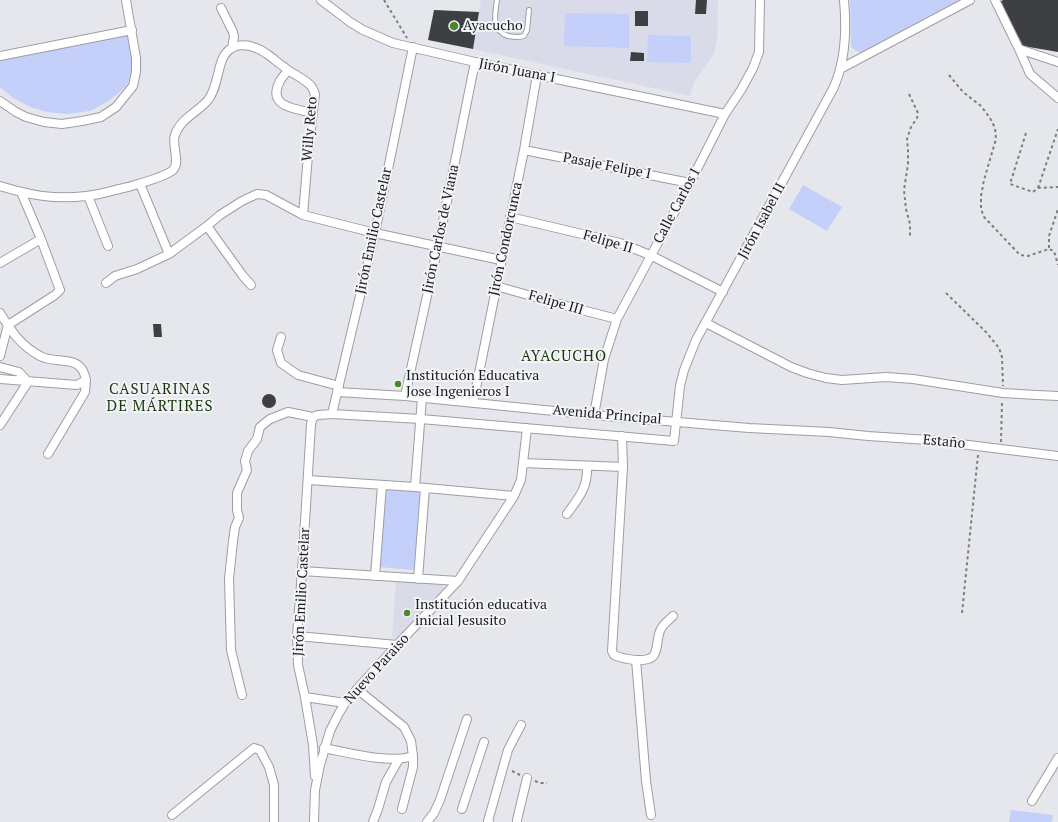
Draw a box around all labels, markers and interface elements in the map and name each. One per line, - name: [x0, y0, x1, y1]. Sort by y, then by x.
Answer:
- place label: Ayacucho: [463, 18, 523, 34]
- marker: Ayacucho: [448, 20, 460, 32]
- street label: Jirón Juana I: [477, 55, 557, 87]
- street label: Willy Reto: [299, 96, 321, 162]
- street label: Pasaje Felipe I: [562, 149, 652, 183]
- street label: Jirón Carlos de Viana: [419, 163, 463, 295]
- street label: Jirón Emilio Castelar: [352, 166, 396, 296]
- street label: Calle Carlos I: [650, 166, 704, 246]
- street label: Jirón Isabel II: [735, 180, 789, 262]
- street label: Jirón Condorcunca: [486, 181, 526, 297]
- street label: Felipe II: [581, 227, 635, 257]
- street label: Felipe III: [527, 287, 585, 319]
- district label: AYACUCHO: [521, 348, 607, 366]
- place label: Institución Educativa Jose Ingenieros I: [406, 368, 539, 400]
- marker: Institución Educativa Jose Ingenieros I: [393, 379, 403, 389]
- district label: CASUARINAS DE MÁRTIRES: [107, 381, 213, 416]
- street label: Avenida Principal: [552, 402, 662, 428]
- street label: Estaño: [922, 432, 966, 452]
- street label: Jirón Emilio Castelar: [290, 527, 314, 657]
- place label: Institución educativa inicial Jesusito: [415, 597, 547, 630]
- marker: Institución educativa inicial Jesusito: [402, 608, 412, 618]
- street label: Nuevo Paraiso: [341, 630, 413, 708]

